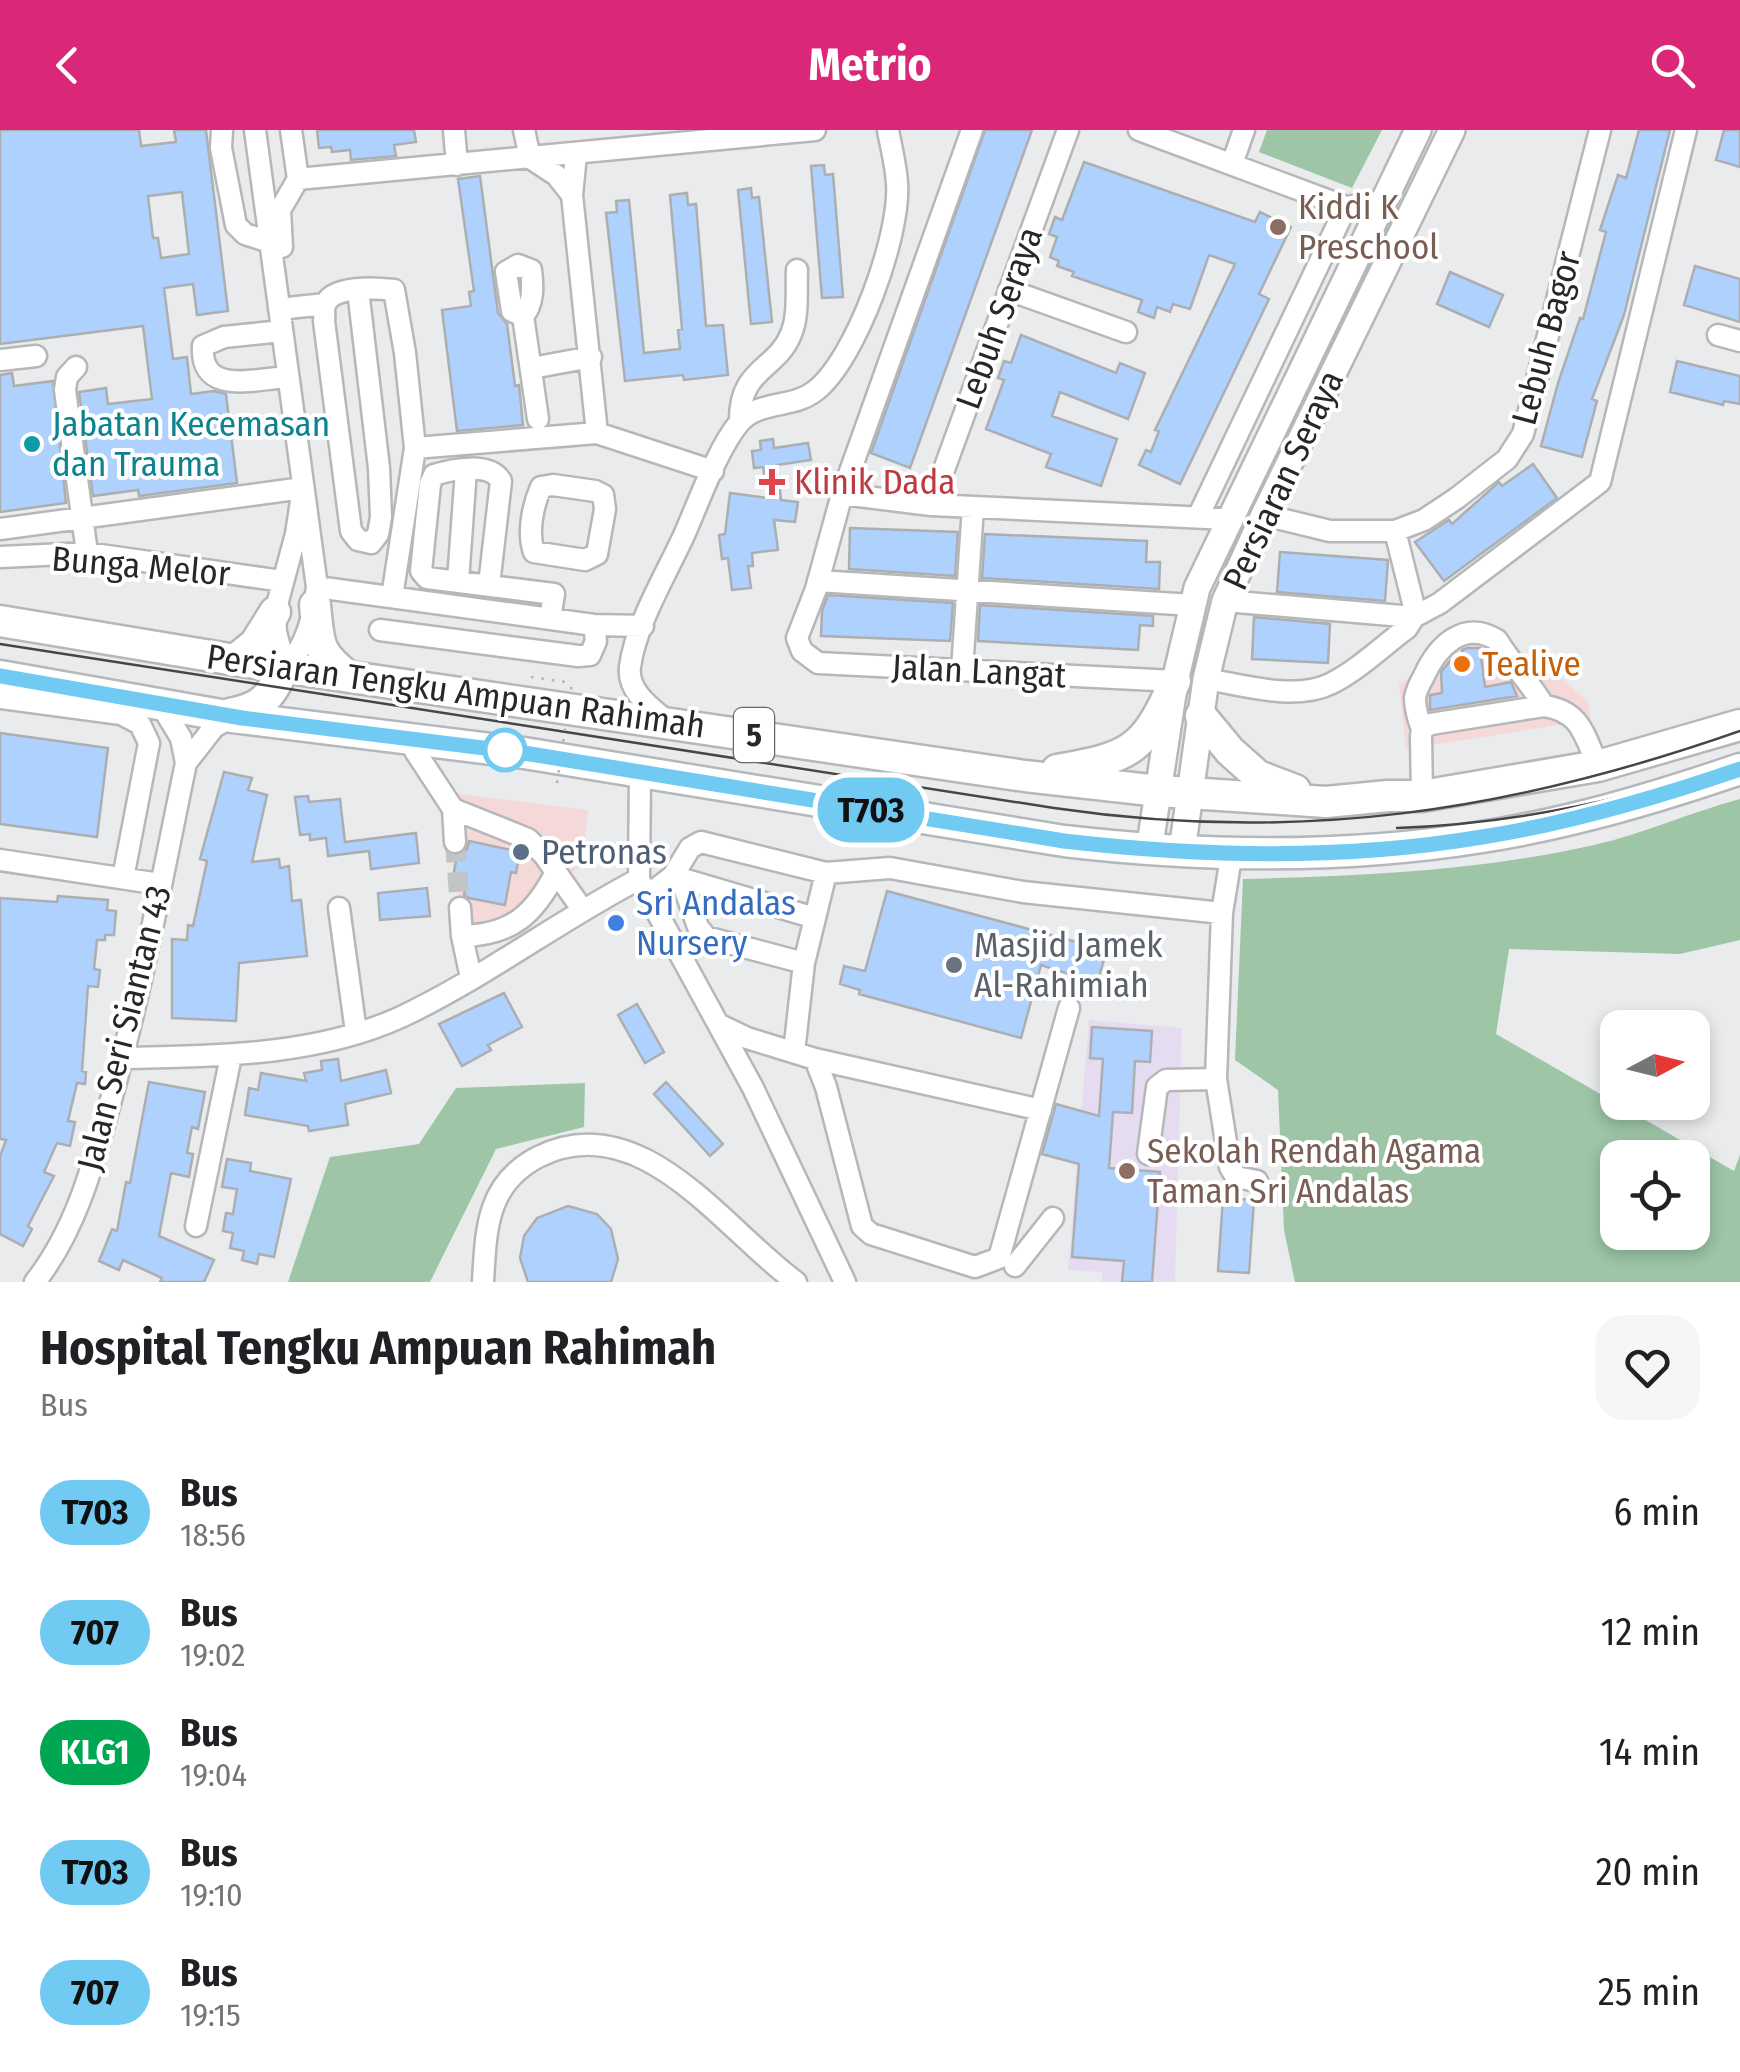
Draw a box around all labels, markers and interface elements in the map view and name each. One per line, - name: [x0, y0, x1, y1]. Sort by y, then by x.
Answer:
- icon: back: [40, 38, 95, 93]
- text: Metrio: [808, 38, 932, 92]
- icon: search: [1645, 38, 1700, 93]
- place label: Kiddi K Preschool: [1298, 186, 1439, 268]
- marker: Kiddi K Preschool: [1267, 216, 1289, 238]
- street label: Lebuh Seraya: [947, 221, 1051, 415]
- street label: Lebuh Bagor: [1503, 247, 1589, 429]
- street label: Persiaran Seraya: [1214, 364, 1352, 596]
- place label: Jabatan Kecemasan dan Trauma: [52, 403, 330, 485]
- marker: Jabatan Kecemasan dan Trauma: [21, 433, 43, 455]
- place label: Klinik Dada: [794, 461, 955, 503]
- marker: Klinik Dada: [759, 469, 785, 495]
- street label: Bunga Melor: [50, 537, 232, 595]
- street label: Persiaran Tengku Ampuan Rahimah: [204, 635, 708, 747]
- place label: Tealive: [1482, 643, 1581, 685]
- street label: Jalan Langat: [891, 645, 1068, 697]
- marker: Tealive: [1451, 653, 1473, 675]
- road number: 5: [734, 708, 774, 762]
- unlabelled marker: [484, 729, 526, 771]
- line badge: T703: [801, 778, 941, 842]
- text: T703: [837, 789, 905, 831]
- place label: Petronas: [541, 831, 667, 873]
- marker: Petronas: [510, 841, 532, 863]
- street label: Jalan Seri Siantan 43: [68, 881, 180, 1175]
- place label: Sri Andalas Nursery: [636, 882, 796, 964]
- marker: Sri Andalas Nursery: [605, 912, 627, 934]
- place label: Masjid Jamek Al-Rahimiah: [974, 924, 1163, 1006]
- marker: Masjid Jamek Al-Rahimiah: [943, 954, 965, 976]
- north arrow: [1600, 1010, 1710, 1120]
- map controls: [1600, 1010, 1710, 1250]
- place label: Sekolah Rendah Agama Taman Sri Andalas: [1147, 1130, 1481, 1212]
- button: locate: [1600, 1140, 1710, 1250]
- marker: Sekolah Rendah Agama Taman Sri Andalas: [1116, 1160, 1138, 1182]
- button: heart: [1595, 1315, 1700, 1420]
- text: Hospital Tengku Ampuan Rahimah: [40, 1319, 716, 1377]
- text: Bus: [40, 1386, 88, 1424]
- text: Bus: [180, 1470, 238, 1516]
- text: 6 min: [1613, 1489, 1700, 1535]
- text: T703: [61, 1491, 129, 1533]
- text: 18:56: [180, 1516, 246, 1554]
- text: Bus: [180, 1590, 238, 1636]
- text: 12 min: [1601, 1609, 1700, 1655]
- text: 707: [71, 1611, 119, 1653]
- text: 19:02: [180, 1636, 245, 1674]
- text: Bus: [180, 1710, 238, 1756]
- text: 14 min: [1599, 1729, 1700, 1775]
- text: KLG1: [60, 1731, 130, 1773]
- text: 19:04: [180, 1756, 247, 1794]
- text: Bus: [180, 1830, 238, 1876]
- text: 20 min: [1596, 1849, 1700, 1895]
- text: T703: [61, 1851, 129, 1893]
- text: 19:10: [180, 1876, 243, 1914]
- text: Bus: [180, 1950, 238, 1996]
- text: 25 min: [1598, 1969, 1700, 2015]
- text: 707: [71, 1971, 119, 2013]
- text: 19:15: [180, 1996, 241, 2034]

